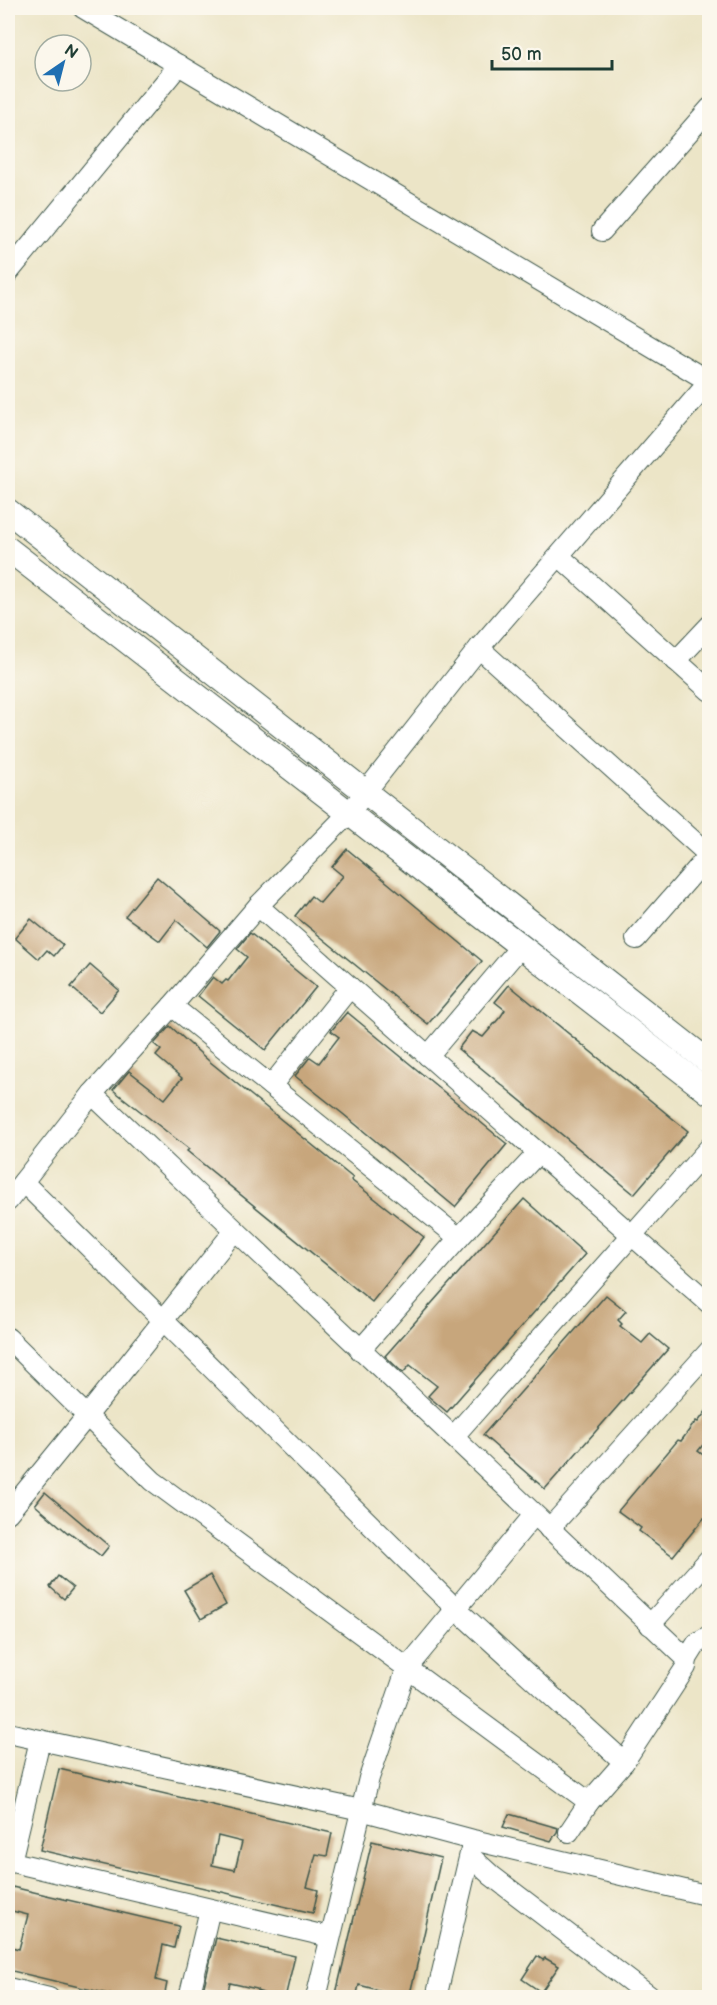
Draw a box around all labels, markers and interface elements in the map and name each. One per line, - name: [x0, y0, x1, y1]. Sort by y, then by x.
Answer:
- north arrow: [33, 33, 93, 93]
- scale bar: [492, 33, 612, 71]
- text: N: [60, 41, 81, 63]
- text: 50 m: [501, 44, 542, 65]

